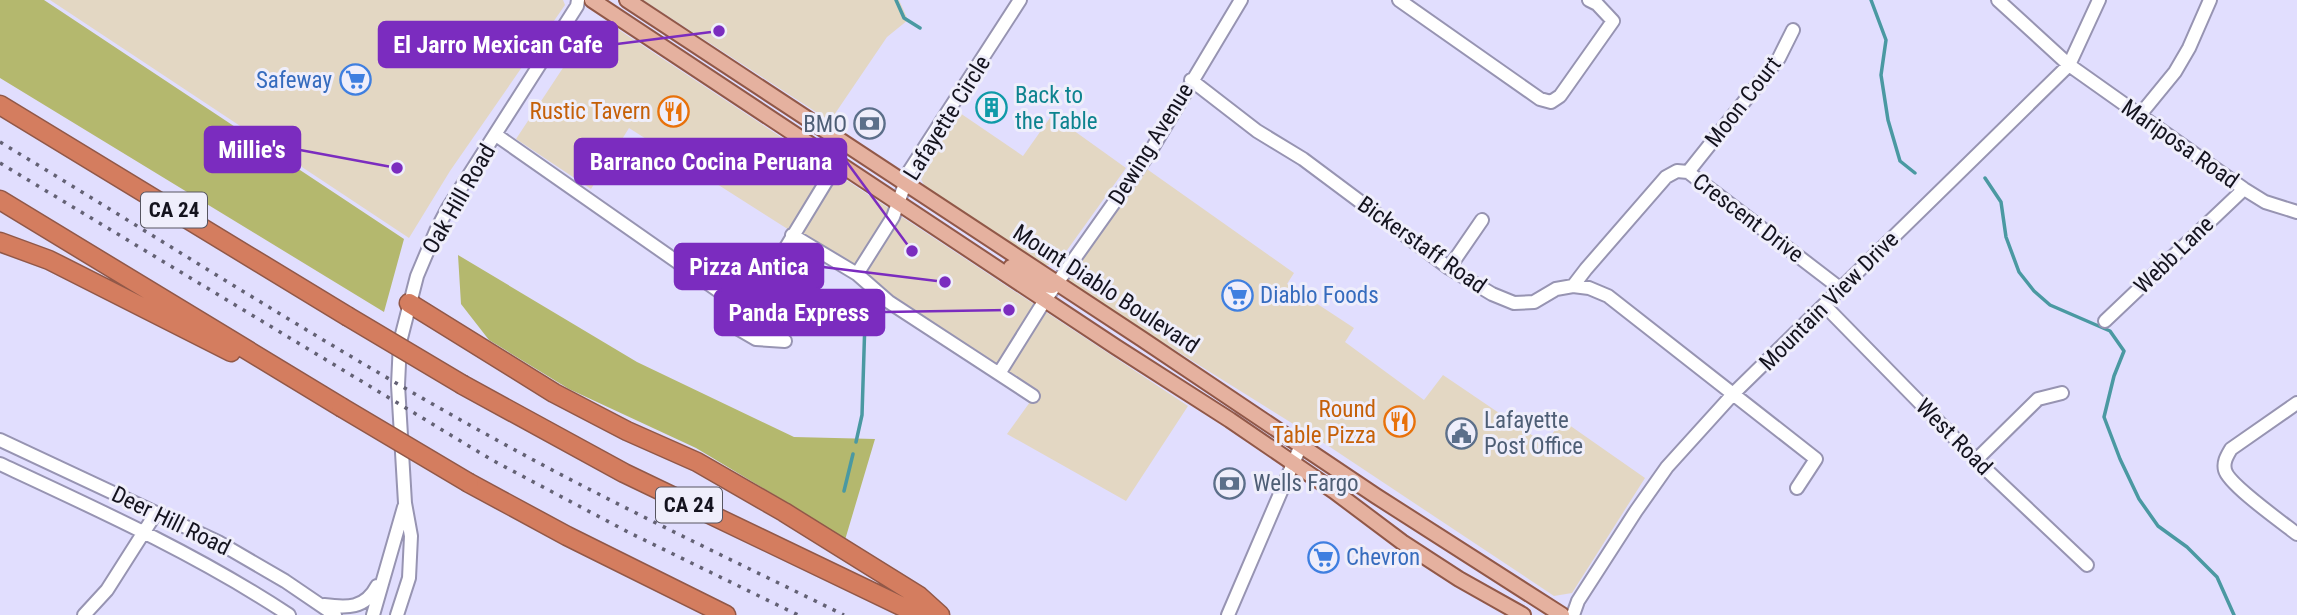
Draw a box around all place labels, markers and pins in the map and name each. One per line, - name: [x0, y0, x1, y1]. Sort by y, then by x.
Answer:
- callout: El Jarro Mexican Cafe: [379, 22, 617, 67]
- supermarket icon: Safeway: [338, 63, 372, 97]
- place label: Safeway: [256, 67, 332, 94]
- place label: Back to the Table: [1015, 82, 1098, 135]
- building icon: Back to the Table: [975, 91, 1009, 125]
- restaurant icon: Rustic Tavern: [657, 94, 691, 128]
- place label: Rustic Tavern: [529, 98, 651, 125]
- bank icon: BMO: [853, 107, 887, 141]
- place label: BMO: [803, 111, 847, 138]
- callout: Millie's: [205, 127, 300, 172]
- callout: Barranco Cocina Peruana: [575, 139, 846, 184]
- callout: Pizza Antica: [675, 244, 823, 289]
- supermarket icon: Diablo Foods: [1220, 278, 1254, 312]
- place label: Diablo Foods: [1260, 282, 1379, 309]
- callout: Panda Express: [715, 290, 884, 335]
- place label: Round Table Pizza: [1272, 396, 1376, 449]
- restaurant icon: Round Table Pizza: [1382, 405, 1416, 439]
- place label: Lafayette Post Office: [1484, 407, 1583, 460]
- public building icon: Lafayette Post Office: [1444, 416, 1478, 450]
- bank icon: Wells Fargo: [1213, 466, 1247, 500]
- place label: Wells Fargo: [1253, 470, 1359, 497]
- supermarket icon: Chevron: [1306, 540, 1340, 574]
- place label: Chevron: [1346, 544, 1420, 571]

